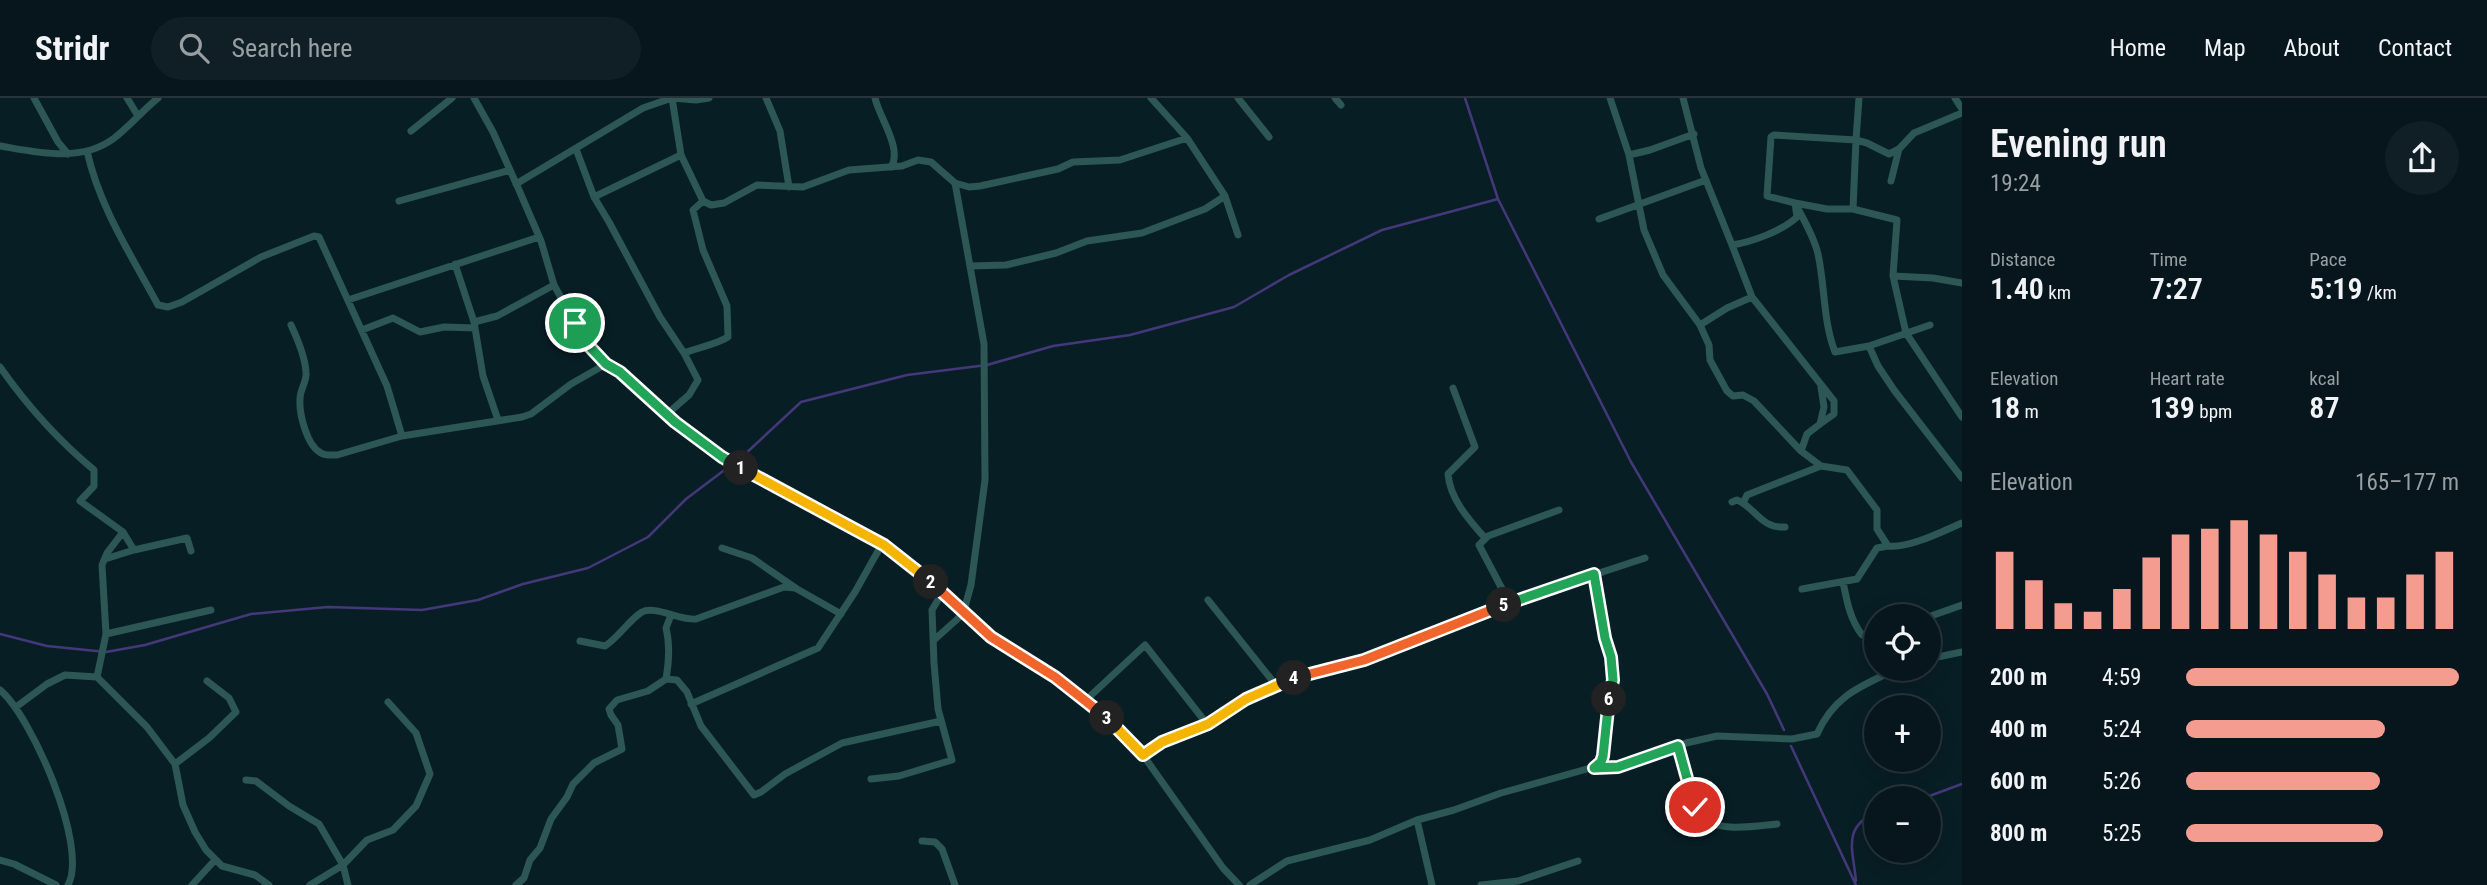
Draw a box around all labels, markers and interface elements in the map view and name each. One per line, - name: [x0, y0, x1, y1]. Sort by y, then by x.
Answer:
- search box: [151, 17, 641, 80]
- text: Stridr: [35, 29, 109, 68]
- icon: search: [175, 29, 213, 67]
- text: Search here: [231, 33, 352, 63]
- text: Home: [2110, 34, 2166, 62]
- text: Map: [2204, 34, 2246, 62]
- text: About: [2284, 34, 2340, 62]
- text: Contact: [2378, 34, 2452, 62]
- button: share: [2385, 121, 2459, 195]
- text: Evening run: [1990, 122, 2167, 166]
- text: 19:24: [1990, 170, 2041, 197]
- text: Distance: [1990, 248, 2055, 271]
- text: Time: [2150, 248, 2187, 271]
- text: Pace: [2309, 248, 2347, 271]
- text: 1.40: [1990, 271, 2044, 306]
- text: 7:27: [2150, 271, 2203, 306]
- text: 5:19: [2309, 271, 2363, 306]
- text: km: [2044, 281, 2071, 304]
- text: /km: [2363, 281, 2397, 304]
- pin: [545, 293, 605, 353]
- icon: arrive: [556, 304, 594, 342]
- text: Elevation: [1990, 367, 2058, 390]
- text: Heart rate: [2150, 367, 2225, 390]
- text: kcal: [2309, 367, 2340, 390]
- text: 18: [1990, 390, 2020, 425]
- text: 139: [2150, 390, 2195, 425]
- text: 87: [2309, 390, 2340, 425]
- text: m: [2020, 400, 2039, 423]
- text: bpm: [2195, 400, 2232, 423]
- pin: 1: [724, 450, 758, 486]
- text: 1: [736, 456, 745, 479]
- text: Elevation: [1990, 469, 2073, 496]
- text: 165–177 m: [2355, 469, 2459, 496]
- pin: 2: [914, 564, 948, 600]
- text: 2: [926, 570, 935, 593]
- pin: 5: [1486, 588, 1522, 622]
- text: 5: [1499, 593, 1508, 616]
- map controls: [1864, 604, 1941, 863]
- button: locate: [1864, 604, 1941, 681]
- pin: 4: [1276, 660, 1312, 696]
- text: 200 m: [1990, 664, 2047, 691]
- text: 4:59: [2102, 664, 2141, 691]
- text: 4: [1289, 666, 1298, 689]
- pin: 6: [1592, 682, 1626, 716]
- text: 6: [1604, 687, 1613, 710]
- button: +: [1864, 695, 1941, 772]
- pin: 3: [1090, 700, 1124, 736]
- text: 3: [1102, 706, 1111, 729]
- text: 400 m: [1990, 716, 2047, 743]
- text: 5:24: [2102, 716, 2141, 743]
- text: 600 m: [1990, 768, 2047, 795]
- text: 5:26: [2102, 768, 2141, 795]
- pin: [1665, 777, 1725, 837]
- button: −: [1864, 786, 1941, 863]
- icon: check: [1676, 788, 1714, 826]
- text: 800 m: [1990, 820, 2047, 847]
- text: 5:25: [2102, 820, 2141, 847]

